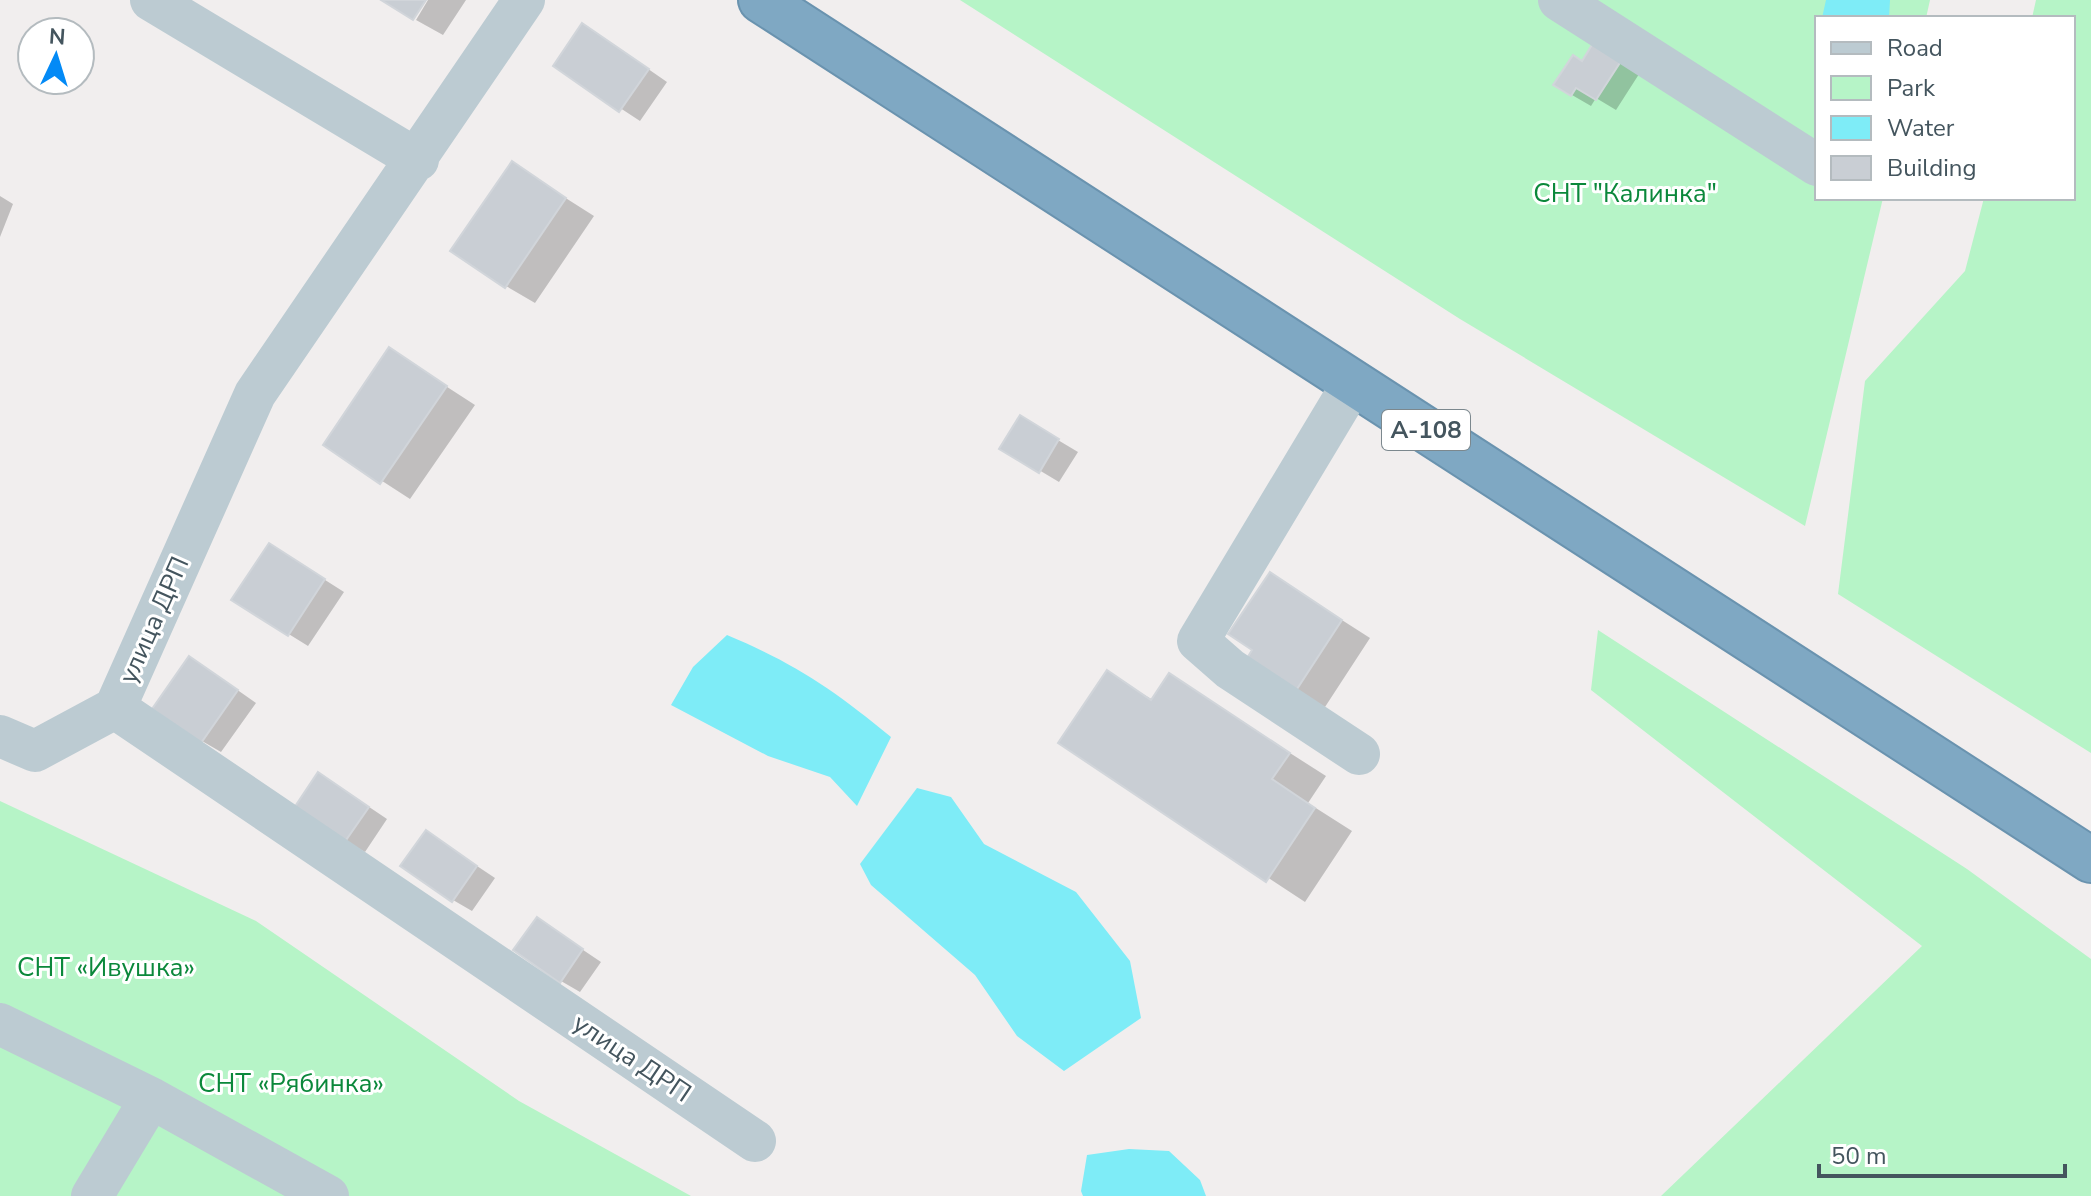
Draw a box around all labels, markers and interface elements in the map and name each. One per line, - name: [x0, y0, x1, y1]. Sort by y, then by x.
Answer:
- north arrow: [16, 16, 96, 96]
- legend: [1815, 16, 2075, 200]
- text: N: [48, 22, 67, 53]
- text: Road: [1887, 32, 1943, 64]
- text: Park: [1887, 72, 1936, 104]
- text: Water: [1887, 112, 1955, 144]
- text: Building: [1887, 152, 1977, 184]
- park label: СНТ "Калинка": [1533, 176, 1717, 211]
- road number: А-108: [1382, 410, 1470, 450]
- street label: улица ДРП: [110, 551, 198, 689]
- park label: СНТ «Ивушка»: [17, 950, 195, 985]
- street label: улица ДРП: [566, 1006, 698, 1110]
- park label: СНТ «Рябинка»: [198, 1066, 384, 1101]
- scale bar: [1819, 1128, 2065, 1178]
- text: 50 m: [1831, 1140, 1887, 1172]

